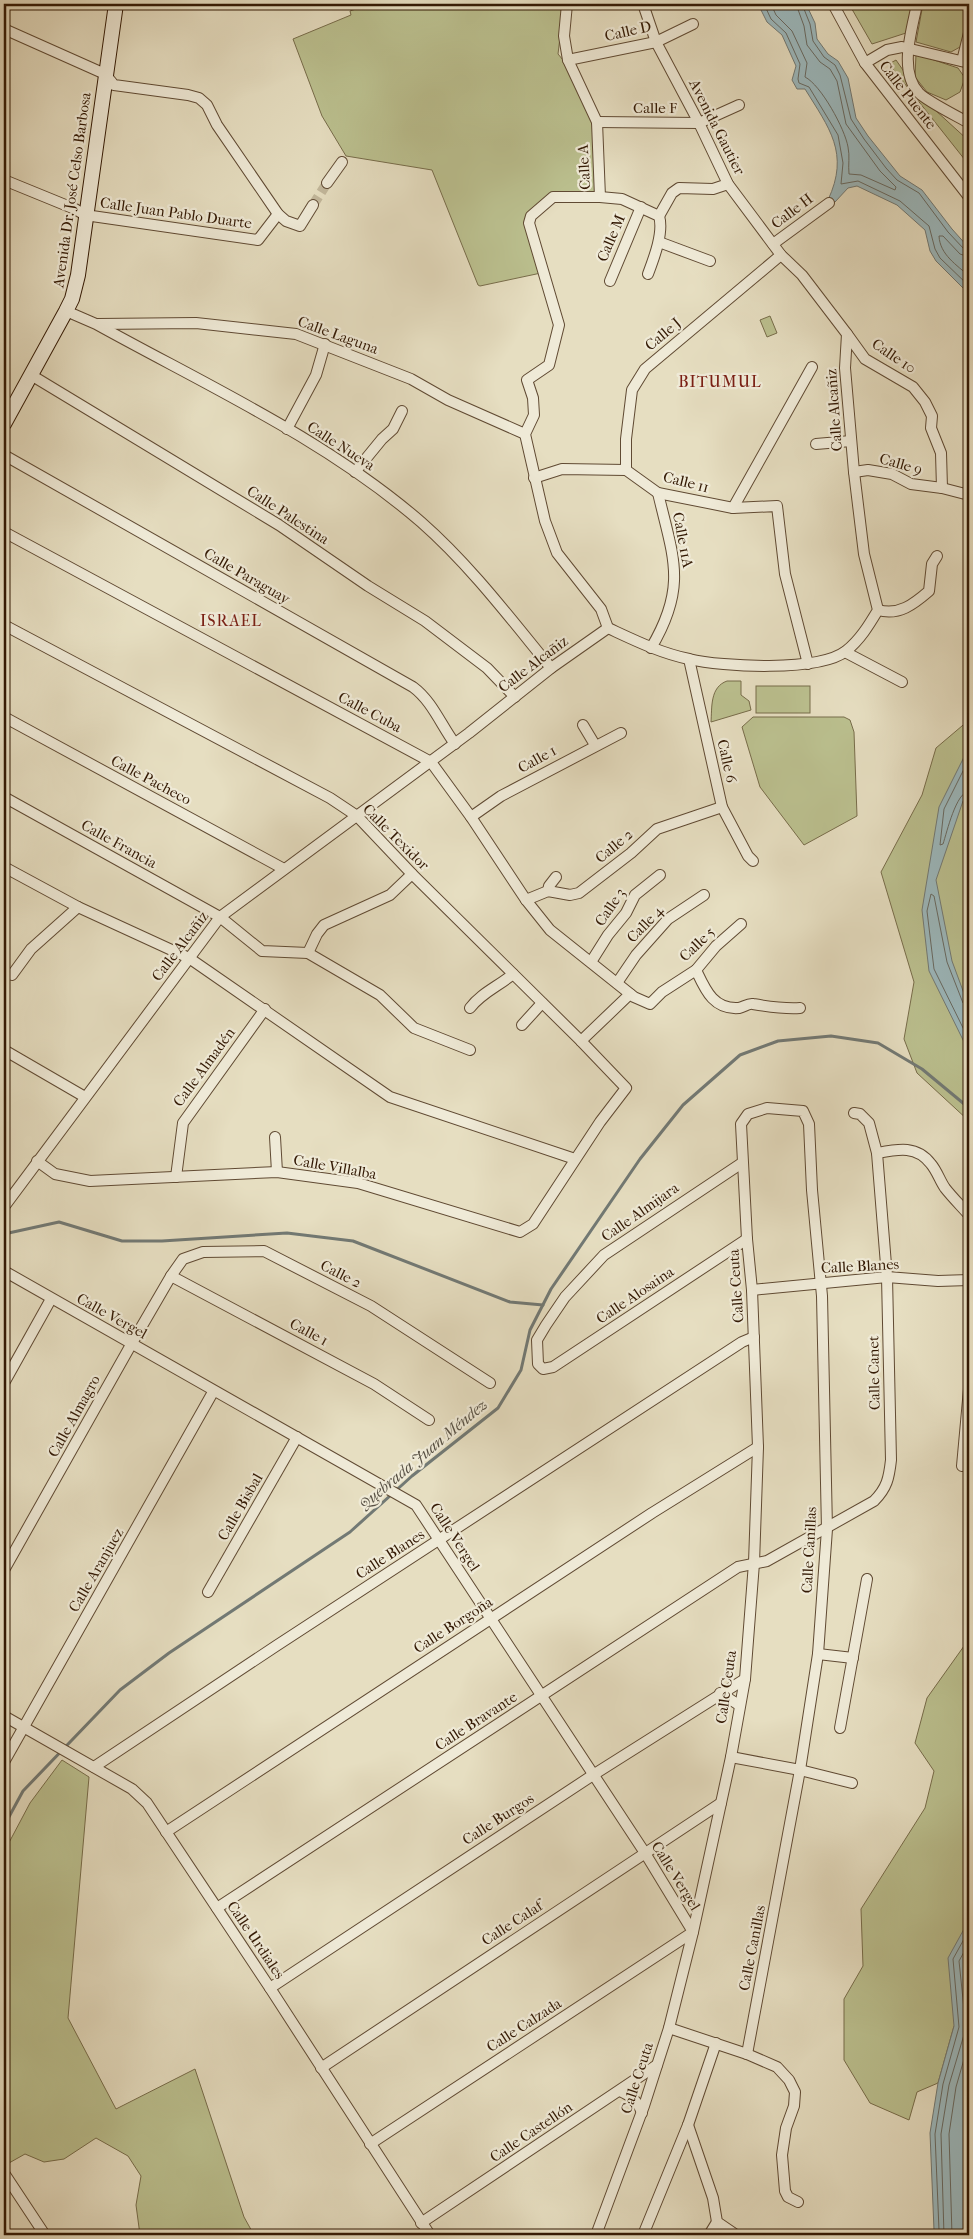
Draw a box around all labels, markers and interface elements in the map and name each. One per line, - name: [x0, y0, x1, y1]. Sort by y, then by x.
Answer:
- street label: Calle D: [603, 17, 653, 45]
- street label: Calle Puente: [876, 57, 941, 133]
- street label: Avenida Gautier: [685, 75, 749, 178]
- street label: Avenida Dr. José Celso Barbosa: [49, 90, 95, 290]
- street label: Calle F: [633, 99, 677, 117]
- street label: Calle A: [574, 143, 594, 190]
- street label: Calle H: [768, 189, 817, 233]
- street label: Calle Juan Pablo Duarte: [99, 193, 254, 233]
- street label: Calle M: [593, 211, 629, 264]
- street label: Calle Laguna: [295, 312, 382, 358]
- street label: Calle J: [641, 314, 685, 354]
- street label: Calle 10: [868, 335, 920, 377]
- street label: Calle Alcañiz: [822, 368, 846, 452]
- district label: BITUMUL: [678, 372, 762, 391]
- street label: Calle Nueva: [304, 417, 379, 475]
- street label: Calle 9: [877, 449, 925, 479]
- street label: Calle 11: [661, 468, 711, 496]
- street label: Calle Palestina: [244, 482, 333, 549]
- street label: Calle 11A: [669, 511, 697, 570]
- street label: Calle Paraguay: [201, 544, 294, 608]
- district label: ISRAEL: [200, 611, 262, 630]
- street label: Calle Alcañiz: [494, 632, 572, 696]
- street label: Calle Cuba: [335, 688, 406, 737]
- street label: Calle 6: [713, 738, 741, 785]
- street label: Calle 1: [515, 741, 559, 777]
- street label: Calle Pacheco: [108, 751, 195, 809]
- street label: Calle Texidor: [359, 800, 433, 874]
- street label: Calle Francia: [78, 816, 161, 873]
- street label: Calle 2: [592, 825, 637, 867]
- street label: Calle 3: [591, 885, 629, 929]
- street label: Calle 4: [623, 901, 668, 946]
- street label: Calle Alcañiz: [148, 907, 212, 985]
- street label: Calle 5: [676, 923, 718, 965]
- street label: Calle Almadén: [169, 1024, 239, 1110]
- street label: Calle Villalba: [292, 1151, 379, 1183]
- street label: Calle Almijara: [598, 1178, 683, 1245]
- street label: Calle Ceuta: [724, 1247, 748, 1324]
- street label: Calle Blanes: [820, 1255, 900, 1277]
- street label: Calle 2: [317, 1256, 365, 1292]
- street label: Calle Alosaina: [593, 1262, 678, 1328]
- street label: Calle Vergel: [74, 1289, 150, 1343]
- street label: Calle 1: [287, 1314, 331, 1350]
- street label: Calle Canet: [864, 1335, 884, 1410]
- street label: Calle Almagro: [44, 1371, 104, 1460]
- water label: Quebrada Juan Méndez: [354, 1395, 492, 1515]
- street label: Calle Bisbal: [214, 1470, 266, 1544]
- street label: Calle Vergel: [426, 1499, 484, 1575]
- street label: Calle Canillas: [798, 1506, 820, 1594]
- street label: Calle Aranjuez: [65, 1525, 127, 1615]
- street label: Calle Blanes: [352, 1525, 428, 1583]
- street label: Calle Borgoña: [410, 1592, 497, 1657]
- street label: Calle Ceuta: [712, 1648, 740, 1725]
- street label: Calle Bravante: [432, 1687, 521, 1754]
- street label: Calle Burgos: [459, 1789, 537, 1849]
- street label: Calle Vergel: [648, 1838, 704, 1914]
- street label: Calle Calaf: [478, 1895, 548, 1949]
- street label: Calle Urdiales: [223, 1898, 289, 1983]
- street label: Calle Canillas: [735, 1903, 769, 1992]
- street label: Calle Calzada: [483, 1994, 566, 2056]
- street label: Calle Ceuta: [617, 2039, 657, 2116]
- street label: Calle Castellón: [486, 2098, 576, 2166]

